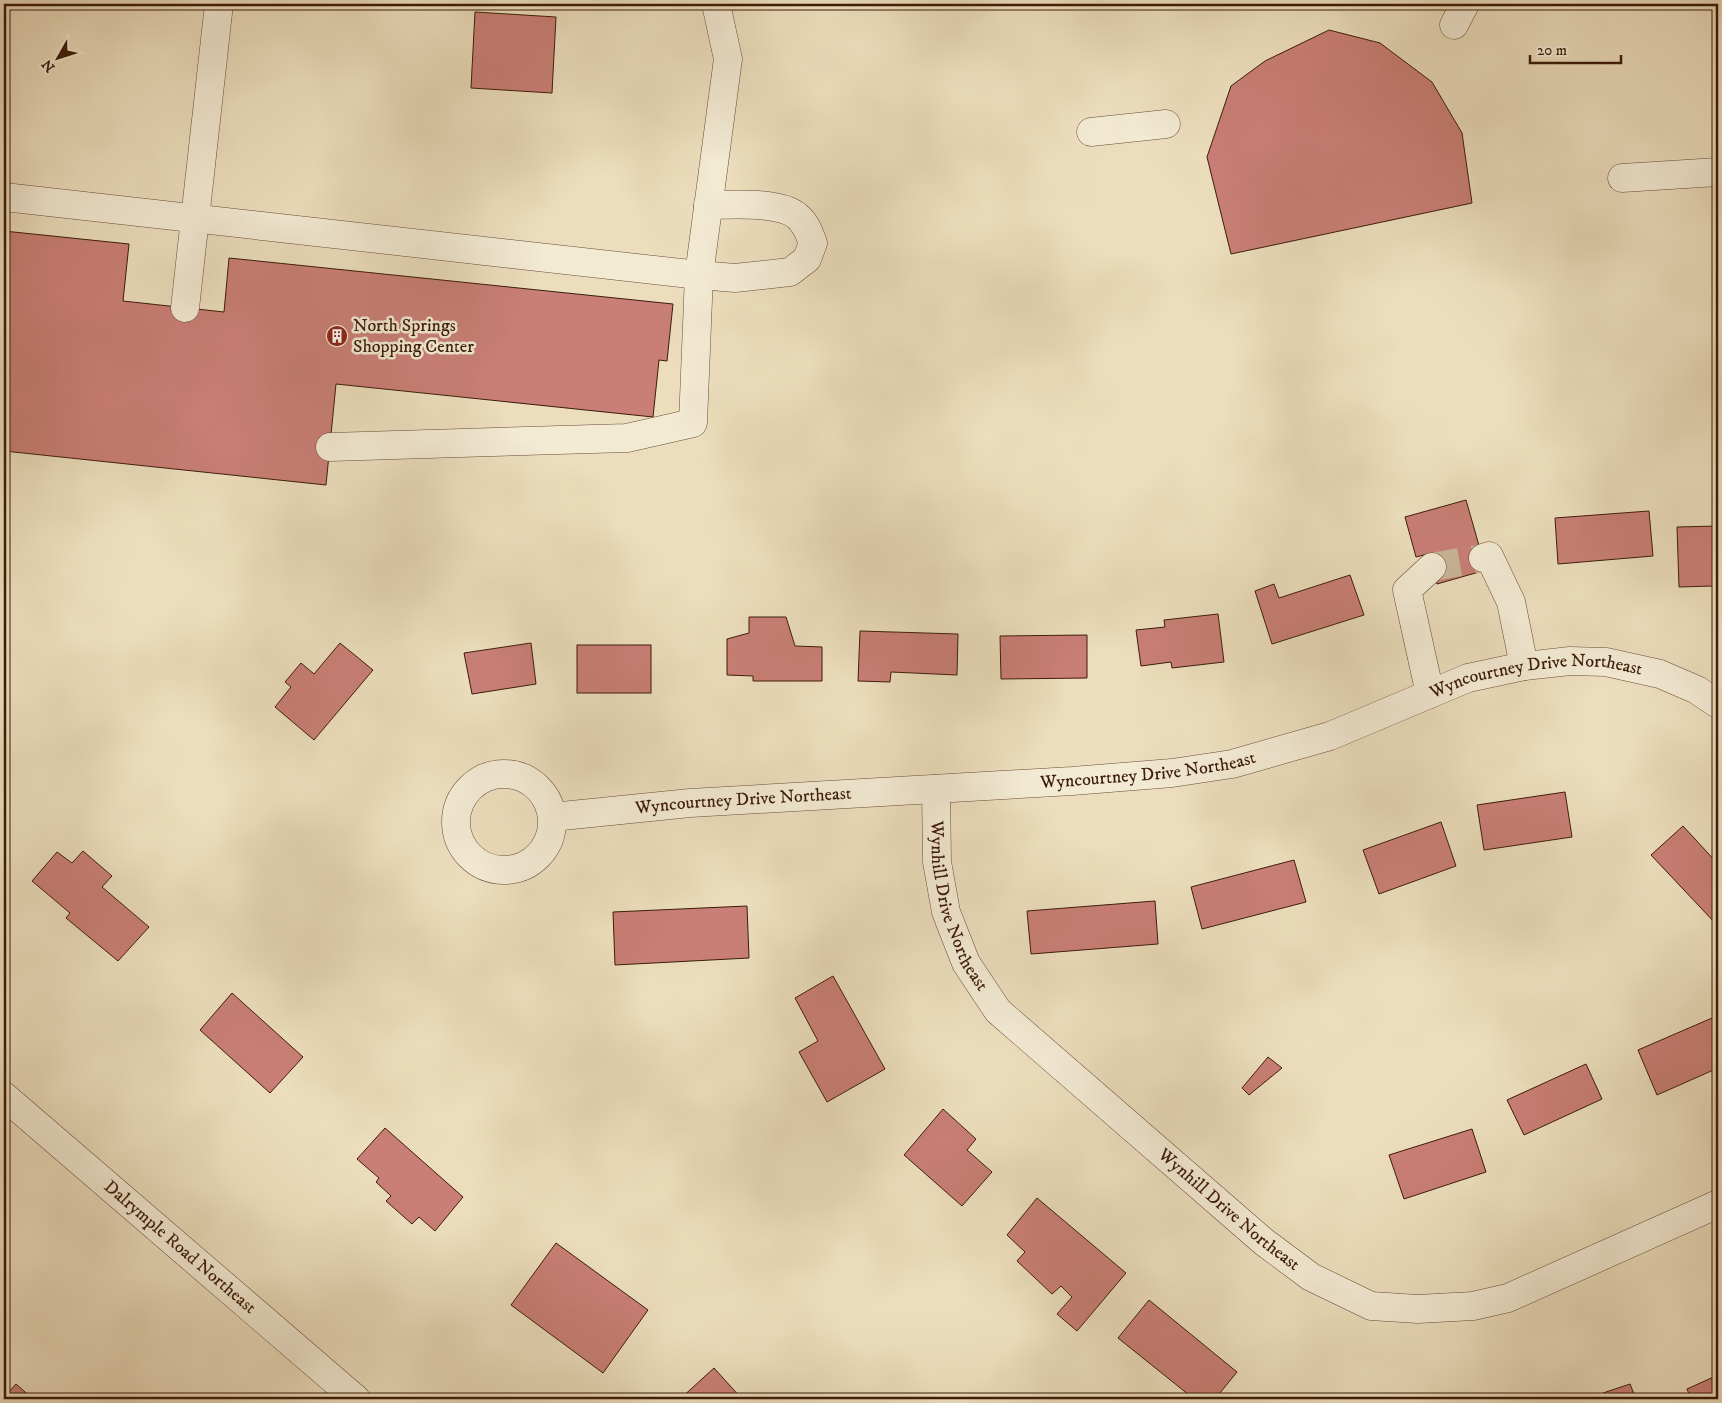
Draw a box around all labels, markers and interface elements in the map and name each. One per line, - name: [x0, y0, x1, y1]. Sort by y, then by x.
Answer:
- north arrow: [32, 32, 82, 82]
- scale bar: [1530, 32, 1621, 64]
- text: 20 m: [1537, 41, 1567, 60]
- text: N: [38, 55, 59, 76]
- place label: North Springs Shopping Center: [353, 315, 474, 358]
- building icon: North Springs Shopping Center: [325, 324, 349, 348]
- street label: Wyncourtney Drive Northeast: [1426, 650, 1645, 704]
- street label: Wyncourtney Drive Northeast: [1039, 747, 1258, 794]
- street label: Wyncourtney Drive Northeast: [633, 783, 852, 820]
- street label: Wynhill Drive Northeast: [925, 820, 993, 996]
- street label: Wynhill Drive Northeast: [1153, 1143, 1304, 1276]
- street label: Dalrymple Road Northeast: [99, 1176, 261, 1319]

